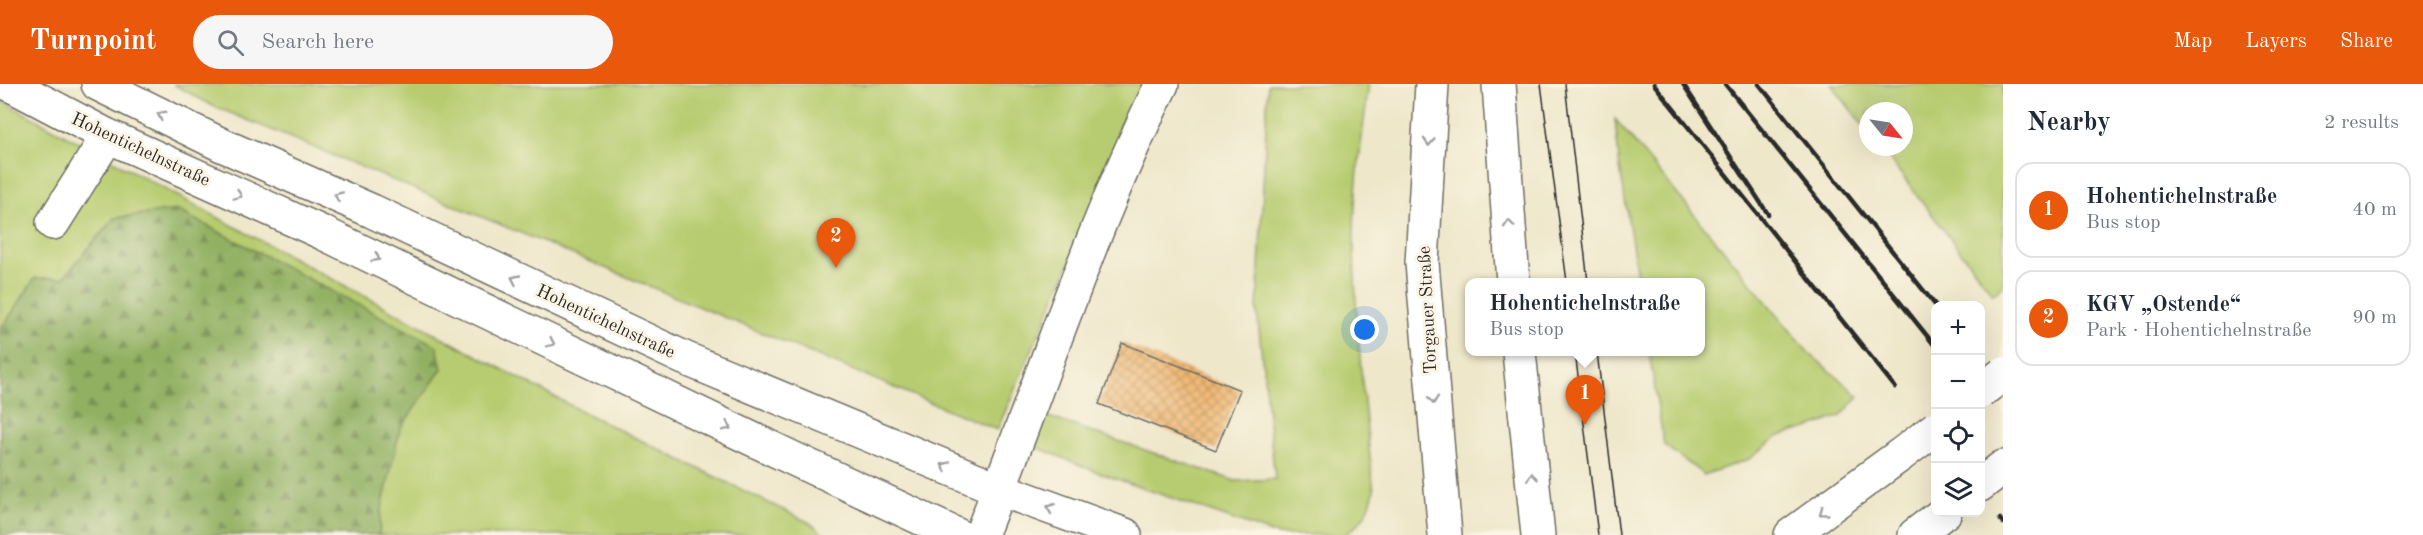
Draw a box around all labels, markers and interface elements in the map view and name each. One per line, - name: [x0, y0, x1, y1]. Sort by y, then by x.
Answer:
- search box: [193, 15, 613, 69]
- icon: search: [214, 26, 247, 59]
- text: Turnpoint: [30, 28, 157, 56]
- text: Search here: [262, 31, 374, 53]
- text: Map: [2173, 31, 2212, 52]
- text: Layers: [2245, 31, 2307, 52]
- text: Share: [2340, 31, 2393, 52]
- north arrow: [1859, 102, 1913, 156]
- street label: Hohentichelnstraße: [68, 110, 213, 190]
- text: Nearby: [2027, 110, 2111, 136]
- one-way arrow: [157, 111, 167, 122]
- text: 2 results: [2324, 113, 2399, 133]
- one-way arrow: [1422, 138, 1435, 147]
- text: Hohentichelnstraße: [2086, 186, 2278, 208]
- one-way arrow: [232, 187, 243, 199]
- one-way arrow: [334, 191, 345, 203]
- text: 1: [2043, 200, 2054, 220]
- text: 40 m: [2352, 200, 2397, 220]
- text: Bus stop: [2086, 213, 2161, 233]
- pin: 2: [816, 218, 856, 268]
- one-way arrow: [1503, 220, 1516, 229]
- street label: Torgauer Straße: [1416, 245, 1440, 375]
- one-way arrow: [369, 251, 380, 263]
- one-way arrow: [510, 274, 521, 286]
- popup: [1465, 278, 1705, 356]
- street label: Hohentichelnstraße: [533, 282, 678, 362]
- text: Hohentichelnstraße: [1489, 293, 1681, 315]
- text: KGV „Ostende“: [2086, 294, 2241, 316]
- map controls: [1931, 301, 1985, 517]
- button: +: [1931, 301, 1985, 355]
- text: 2: [2043, 308, 2054, 328]
- text: 90 m: [2352, 308, 2397, 328]
- your location: [1350, 315, 1379, 344]
- text: Bus stop: [1489, 320, 1564, 340]
- text: Park · Hohentichelnstraße: [2086, 321, 2311, 341]
- one-way arrow: [545, 336, 556, 348]
- button: −: [1931, 355, 1985, 409]
- pin: 1: [1566, 376, 1604, 425]
- one-way arrow: [1426, 395, 1439, 404]
- button: locate: [1931, 409, 1985, 463]
- one-way arrow: [721, 420, 732, 432]
- one-way arrow: [940, 462, 951, 474]
- button: layers: [1931, 463, 1985, 517]
- one-way arrow: [1526, 472, 1538, 481]
- one-way arrow: [1045, 502, 1056, 515]
- one-way arrow: [1819, 504, 1830, 515]

